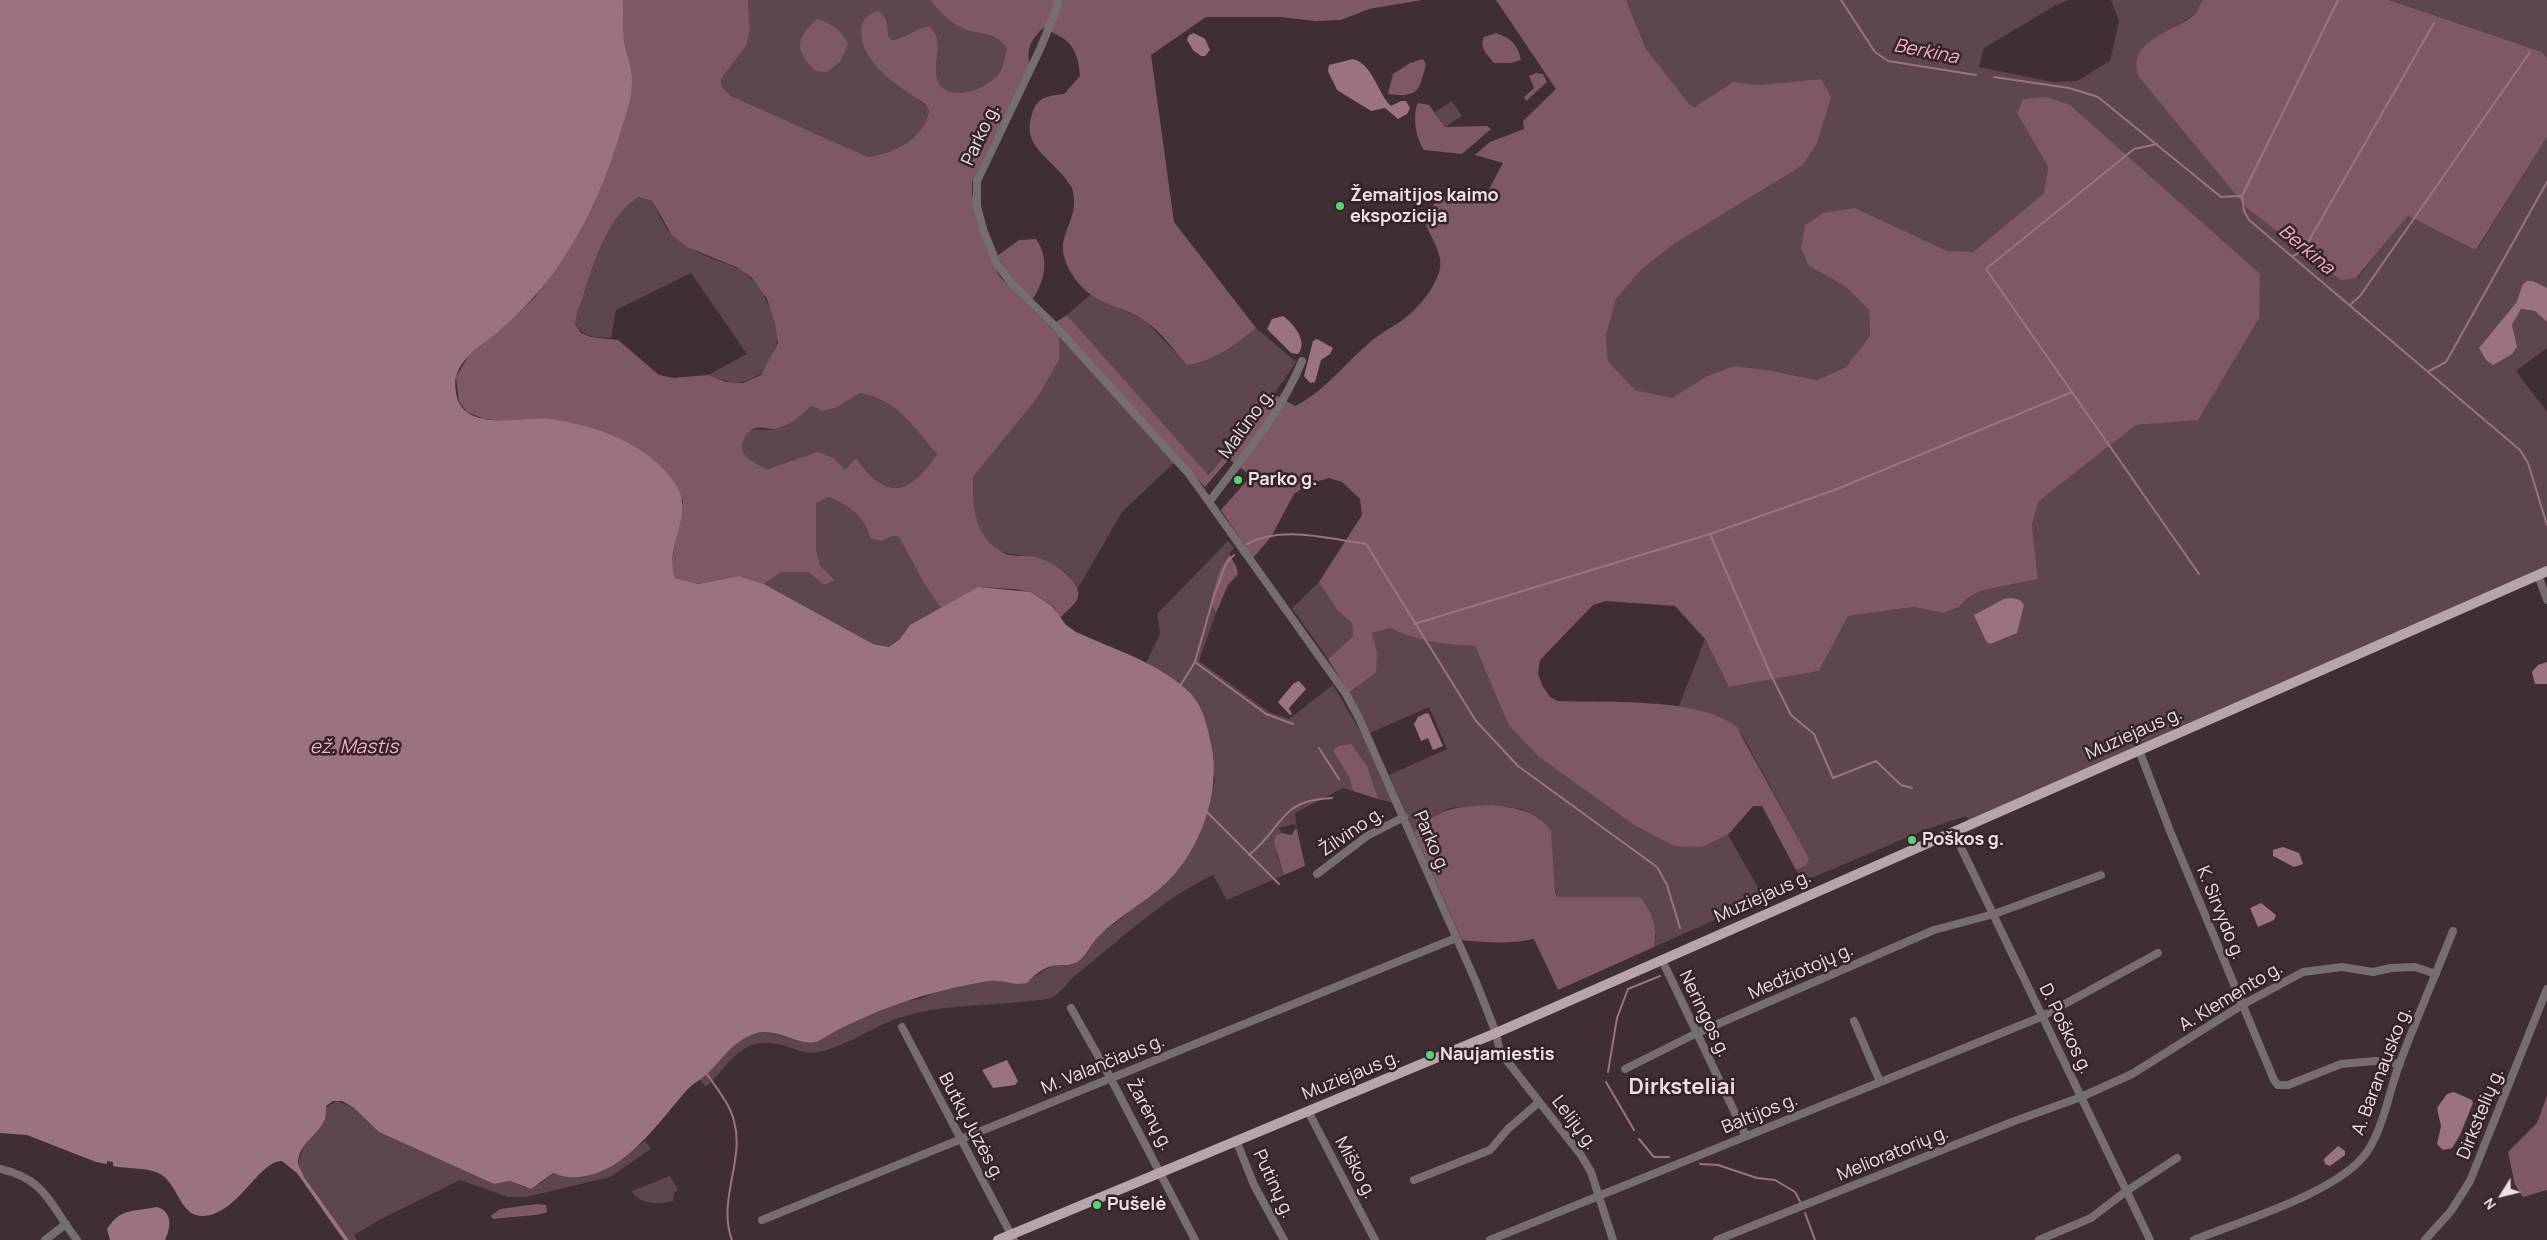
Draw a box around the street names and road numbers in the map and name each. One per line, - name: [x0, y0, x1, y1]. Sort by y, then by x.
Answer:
- street label: Parko g.: [957, 101, 1005, 169]
- street label: Malūno g.: [1215, 385, 1279, 463]
- street label: Muziejaus g.: [2082, 703, 2186, 765]
- street label: Žilvino g.: [1316, 803, 1388, 861]
- street label: Parko g.: [1408, 808, 1454, 876]
- street label: K. Sirvydo g.: [2191, 863, 2249, 963]
- street label: Muziejaus g.: [1711, 866, 1815, 928]
- street label: Medžiotojų g.: [1745, 939, 1857, 1005]
- street label: A. Klemento g.: [2175, 958, 2287, 1036]
- street label: Neringos g.: [1674, 967, 1734, 1061]
- street label: D. Poškos g.: [2034, 980, 2096, 1078]
- street label: A. Baranausko g.: [2348, 1004, 2416, 1138]
- street label: M. Valančiaus g.: [1038, 1030, 1168, 1100]
- street label: Muziejaus g.: [1299, 1047, 1403, 1105]
- street label: Dirkstelių g.: [2453, 1065, 2509, 1163]
- street label: Butkų Juzės g.: [934, 1069, 1008, 1185]
- street label: Žarėnų g.: [1121, 1075, 1177, 1155]
- street label: Baltijos g.: [1719, 1089, 1801, 1139]
- street label: Lelijų g.: [1547, 1092, 1601, 1154]
- street label: Melioratorių g.: [1834, 1122, 1952, 1186]
- street label: Miško g.: [1330, 1133, 1380, 1203]
- street label: Putinų g.: [1248, 1146, 1298, 1222]

